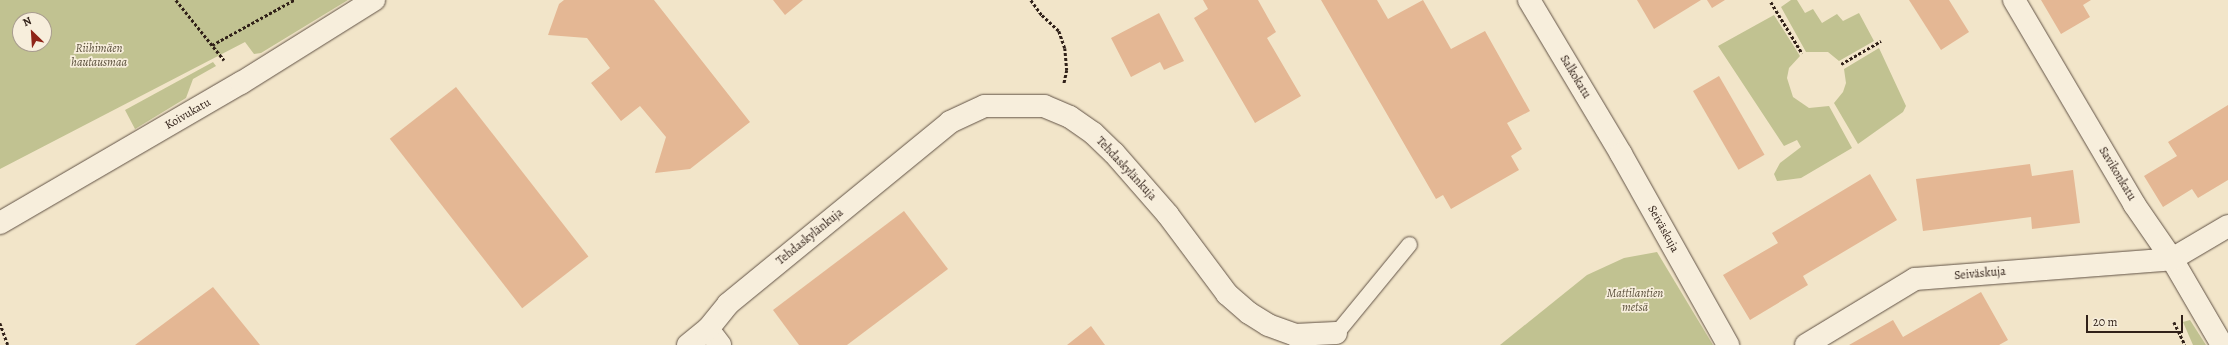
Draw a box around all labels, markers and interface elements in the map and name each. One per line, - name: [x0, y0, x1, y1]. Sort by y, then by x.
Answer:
- north arrow: [12, 12, 52, 52]
- text: N: [20, 13, 34, 30]
- park label: Riihimäen hautausmaa: [71, 42, 127, 70]
- street label: Salkokatu: [1556, 53, 1594, 101]
- street label: Koivukatu: [163, 95, 213, 133]
- street label: Tehdaskylänkuja: [1093, 134, 1159, 204]
- street label: Savikonkatu: [2095, 144, 2139, 204]
- street label: Seiväskuja: [1644, 203, 1682, 255]
- street label: Tehdaskylänkuja: [774, 206, 846, 268]
- street label: Seiväskuja: [1954, 265, 2006, 283]
- park label: Mattilantien metsä: [1607, 287, 1663, 315]
- scale bar: [2088, 307, 2185, 333]
- text: 20 m: [2093, 314, 2117, 330]

